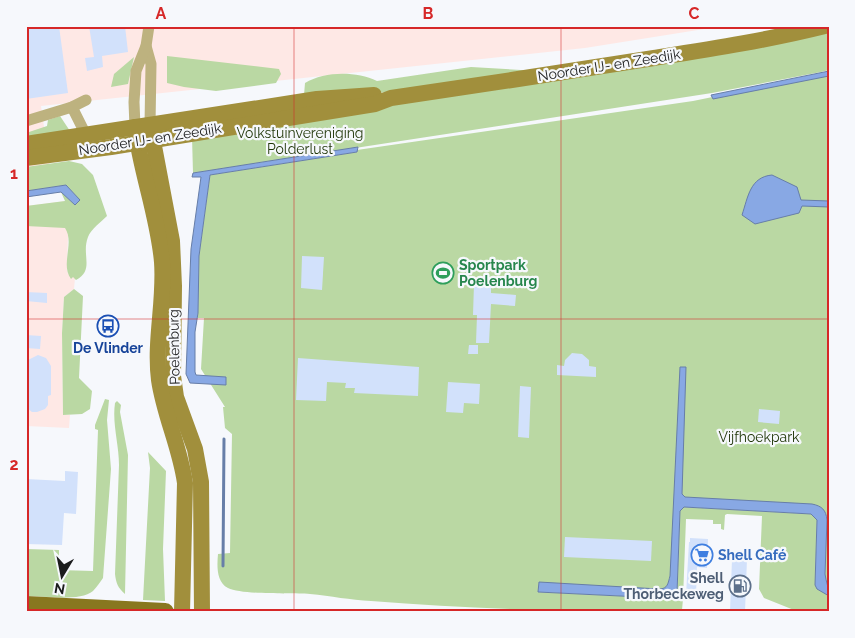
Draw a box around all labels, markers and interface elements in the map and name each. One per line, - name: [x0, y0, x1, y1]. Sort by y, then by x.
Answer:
- text: A: [156, 4, 167, 23]
- text: B: [423, 4, 434, 23]
- text: C: [689, 4, 700, 23]
- street label: Noorder IJ- en Zeedijk: [537, 46, 682, 84]
- street label: Noorder IJ- en Zeedijk: [78, 120, 223, 158]
- park label: Volkstuinvereniging Polderlust: [236, 125, 364, 157]
- text: 1: [10, 164, 18, 183]
- place label: Sportpark Poelenburg: [459, 257, 538, 289]
- sports icon: Sportpark Poelenburg: [431, 261, 455, 285]
- street label: Poelenburg: [165, 309, 183, 385]
- bus stop icon: De Vlinder: [96, 314, 120, 338]
- place label: De Vlinder: [73, 340, 144, 356]
- park label: Vijfhoekpark: [718, 429, 800, 445]
- text: 2: [9, 455, 19, 474]
- supermarket icon: Shell Café: [690, 543, 714, 567]
- place label: Shell Café: [718, 547, 787, 563]
- north arrow: [38, 550, 88, 600]
- place label: Shell Thorbeckeweg: [623, 570, 725, 602]
- fuel station icon: Shell Thorbeckeweg: [728, 574, 752, 598]
- text: N: [53, 580, 66, 598]

